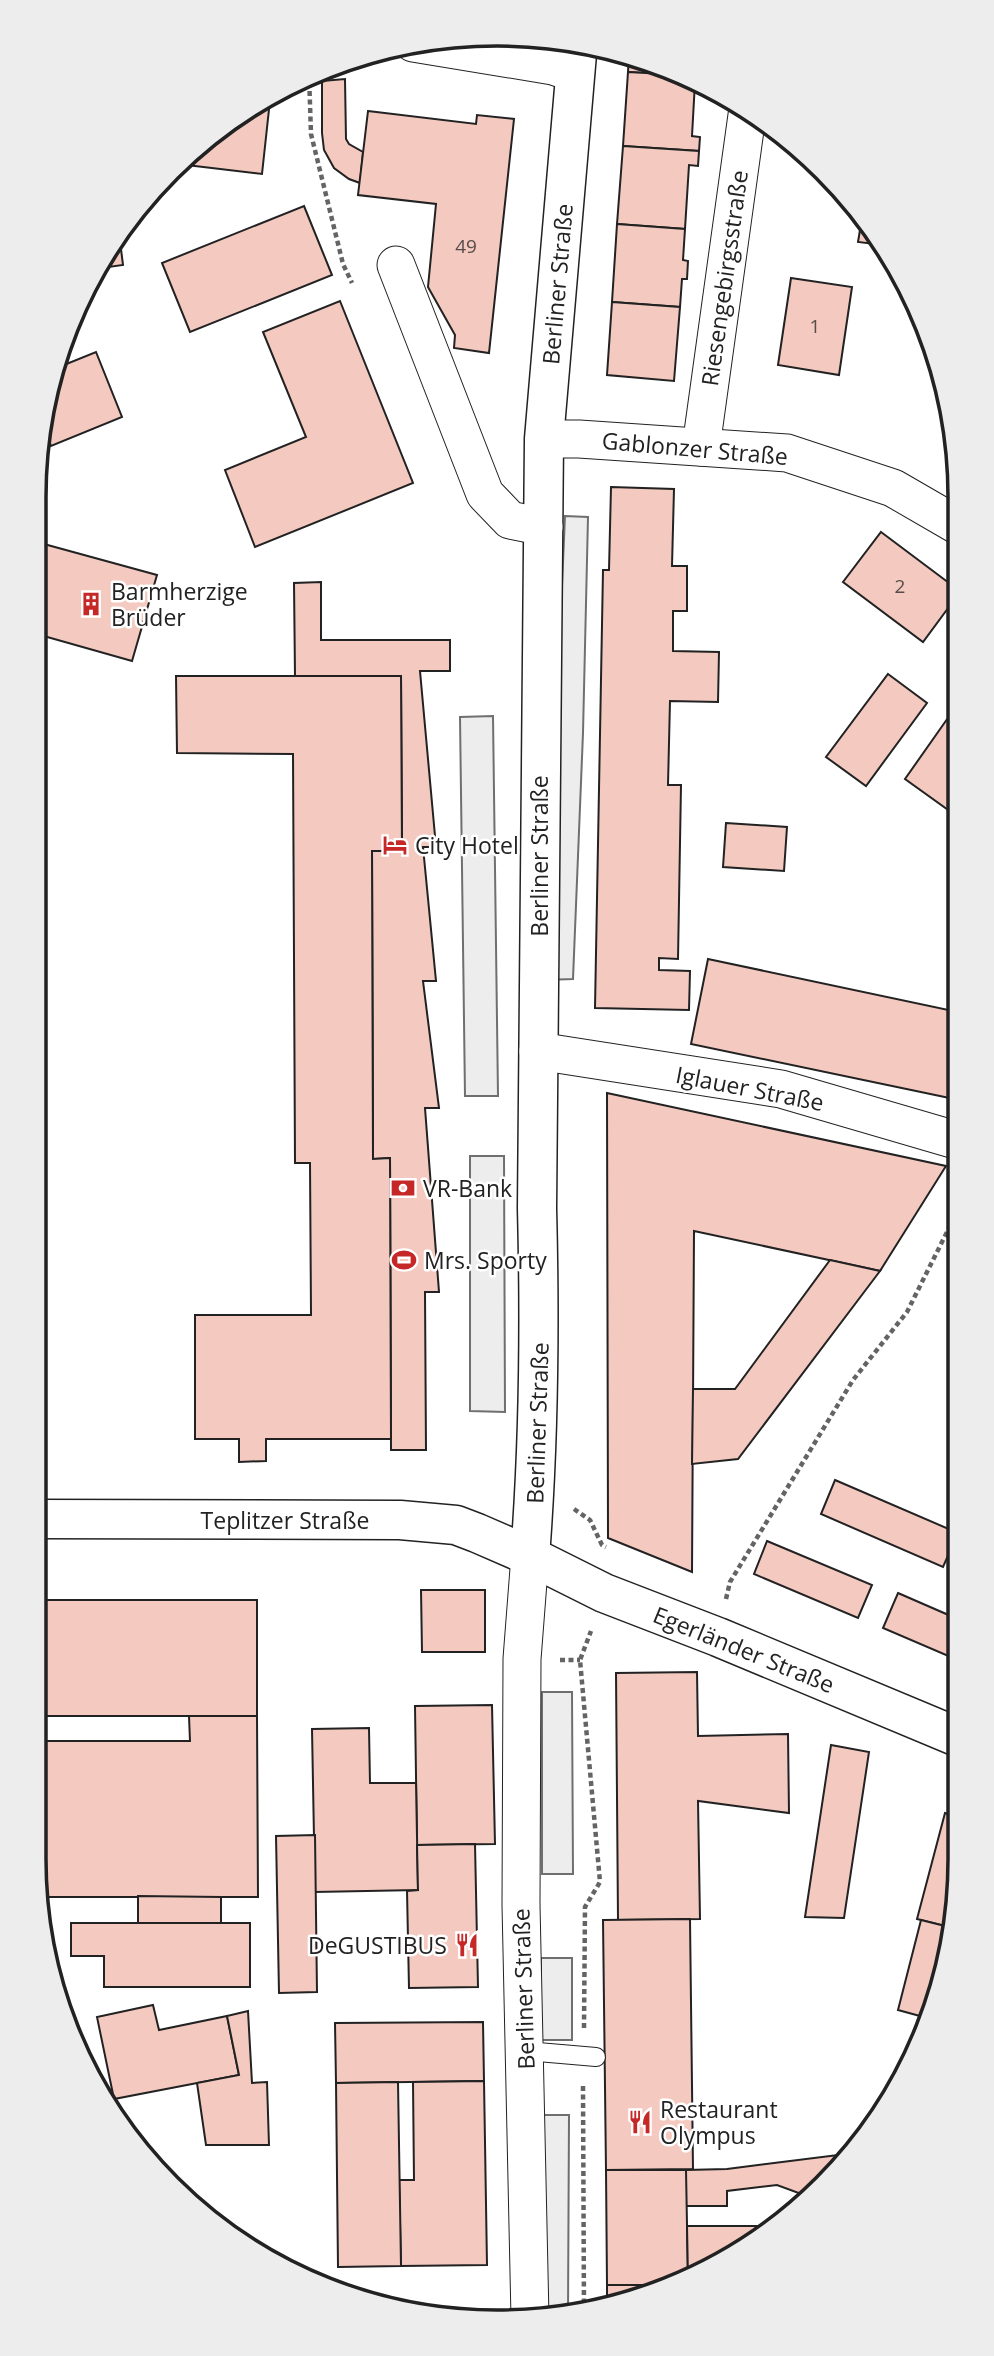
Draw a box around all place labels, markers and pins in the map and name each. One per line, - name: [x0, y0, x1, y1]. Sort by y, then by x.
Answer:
- place label: Barmherzige Brüder: [111, 575, 248, 633]
- building icon: Barmherzige Brüder: [77, 590, 105, 618]
- place label: City Hotel: [415, 829, 519, 861]
- hotel icon: City Hotel: [381, 831, 409, 859]
- place label: VR-Bank: [423, 1172, 512, 1204]
- bank icon: VR-Bank: [389, 1174, 417, 1202]
- place label: Mrs. Sporty: [424, 1244, 547, 1276]
- sports icon: Mrs. Sporty: [390, 1246, 418, 1274]
- place label: DeGUSTIBUS: [308, 1929, 447, 1961]
- restaurant icon: DeGUSTIBUS: [453, 1931, 481, 1959]
- place label: Restaurant Olympus: [660, 2093, 778, 2151]
- restaurant icon: Restaurant Olympus: [626, 2108, 654, 2136]

